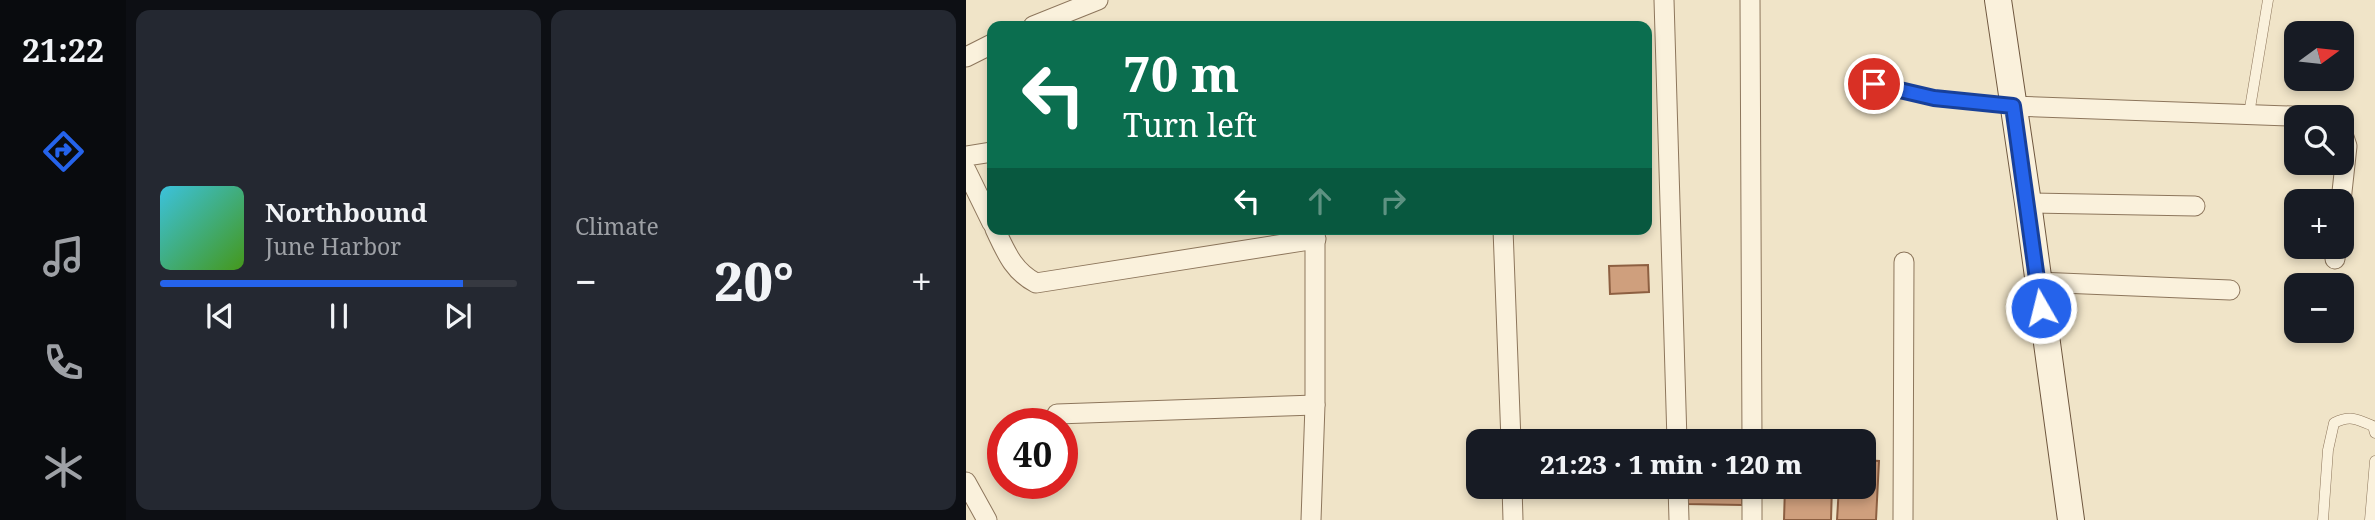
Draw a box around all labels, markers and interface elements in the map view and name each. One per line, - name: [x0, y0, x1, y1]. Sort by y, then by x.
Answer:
- north arrow: [2284, 21, 2354, 91]
- map controls: [2284, 21, 2354, 343]
- text: 21:22: [22, 28, 104, 71]
- text: 70 m: [1123, 40, 1239, 106]
- icon: left: [1008, 49, 1099, 140]
- pin: [1844, 54, 1904, 114]
- icon: arrive: [1855, 65, 1893, 103]
- text: Turn left: [1123, 103, 1257, 146]
- button: search: [2284, 105, 2354, 175]
- icon: directions: [39, 127, 88, 176]
- icon: left: [1228, 182, 1266, 220]
- icon: ahead: [1301, 182, 1339, 220]
- icon: right: [1374, 182, 1412, 220]
- button: +: [2284, 189, 2354, 259]
- text: Northbound: [265, 194, 427, 230]
- text: Climate: [575, 210, 659, 242]
- text: June Harbor: [265, 230, 401, 262]
- icon: music: [39, 232, 88, 281]
- text: 20°: [714, 245, 794, 316]
- text: −: [575, 255, 597, 307]
- text: +: [911, 255, 932, 307]
- position arrow: [2004, 271, 2078, 345]
- button: −: [2284, 273, 2354, 343]
- icon: previous: [201, 297, 239, 335]
- icon: pause: [320, 297, 358, 335]
- icon: next: [439, 297, 477, 335]
- icon: phone: [39, 338, 88, 387]
- speed limit sign: 40: [987, 408, 1078, 499]
- icon: climate: [39, 443, 88, 492]
- text: 21:23 · 1 min · 120 m: [1540, 446, 1802, 482]

